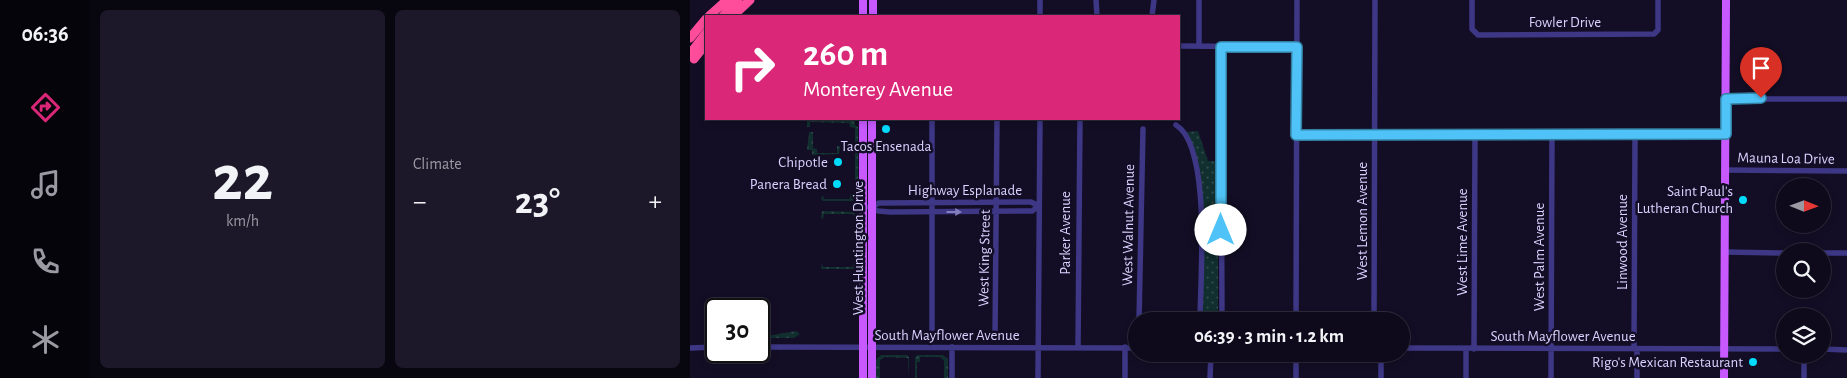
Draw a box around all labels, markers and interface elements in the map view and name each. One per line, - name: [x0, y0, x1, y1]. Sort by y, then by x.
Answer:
- street label: Fowler Drive: [1529, 15, 1601, 30]
- text: 06:36: [21, 23, 69, 45]
- icon: right: [720, 35, 785, 100]
- text: 260 m: [803, 37, 888, 72]
- pin: [1740, 47, 1782, 98]
- icon: arrive: [1747, 54, 1775, 82]
- text: Monterey Avenue: [803, 78, 953, 100]
- icon: directions: [28, 90, 63, 125]
- marker: Tacos Ensenada: [880, 123, 892, 135]
- place label: Tacos Ensenada: [840, 139, 932, 154]
- text: 22: [212, 147, 273, 212]
- street label: Mauna Loa Drive: [1737, 150, 1835, 167]
- place label: Chipotle: [778, 155, 828, 170]
- text: Climate: [413, 156, 462, 172]
- marker: Chipotle: [832, 156, 844, 168]
- street label: West Lemon Avenue: [1355, 162, 1370, 280]
- street label: West Walnut Avenue: [1120, 164, 1137, 286]
- icon: music: [28, 167, 63, 202]
- place label: Panera Bread: [750, 177, 827, 192]
- marker: Panera Bread: [831, 178, 843, 190]
- north arrow: [1776, 178, 1831, 232]
- map controls: [1776, 178, 1831, 363]
- street label: West Huntington Drive: [851, 181, 866, 315]
- text: 23°: [515, 183, 560, 221]
- street label: Highway Esplanade: [908, 183, 1022, 198]
- place label: Saint Paul's Lutheran Church: [1636, 184, 1733, 216]
- text: −: [413, 188, 426, 216]
- text: +: [649, 188, 662, 216]
- street label: West Lime Avenue: [1455, 188, 1470, 296]
- street label: Parker Avenue: [1058, 191, 1073, 275]
- street label: Linwood Avenue: [1615, 194, 1630, 290]
- marker: Saint Paul's Lutheran Church: [1737, 194, 1749, 206]
- position arrow: [1194, 203, 1246, 255]
- street label: West Palm Avenue: [1532, 203, 1547, 311]
- one-way arrow: [946, 208, 962, 216]
- street label: West King Street: [976, 209, 993, 307]
- text: km/h: [226, 213, 259, 229]
- button: search: [1776, 243, 1831, 298]
- icon: phone: [28, 244, 63, 279]
- speed limit sign: 30: [705, 298, 770, 363]
- button: layers: [1776, 308, 1831, 363]
- icon: climate: [28, 322, 63, 357]
- text: 06:39 · 3 min · 1.2 km: [1194, 327, 1344, 346]
- street label: South Mayflower Avenue: [874, 328, 1020, 343]
- street label: South Mayflower Avenue: [1490, 329, 1636, 344]
- place label: Rigo's Mexican Restaurant: [1592, 355, 1743, 370]
- marker: Rigo's Mexican Restaurant: [1747, 356, 1759, 368]

